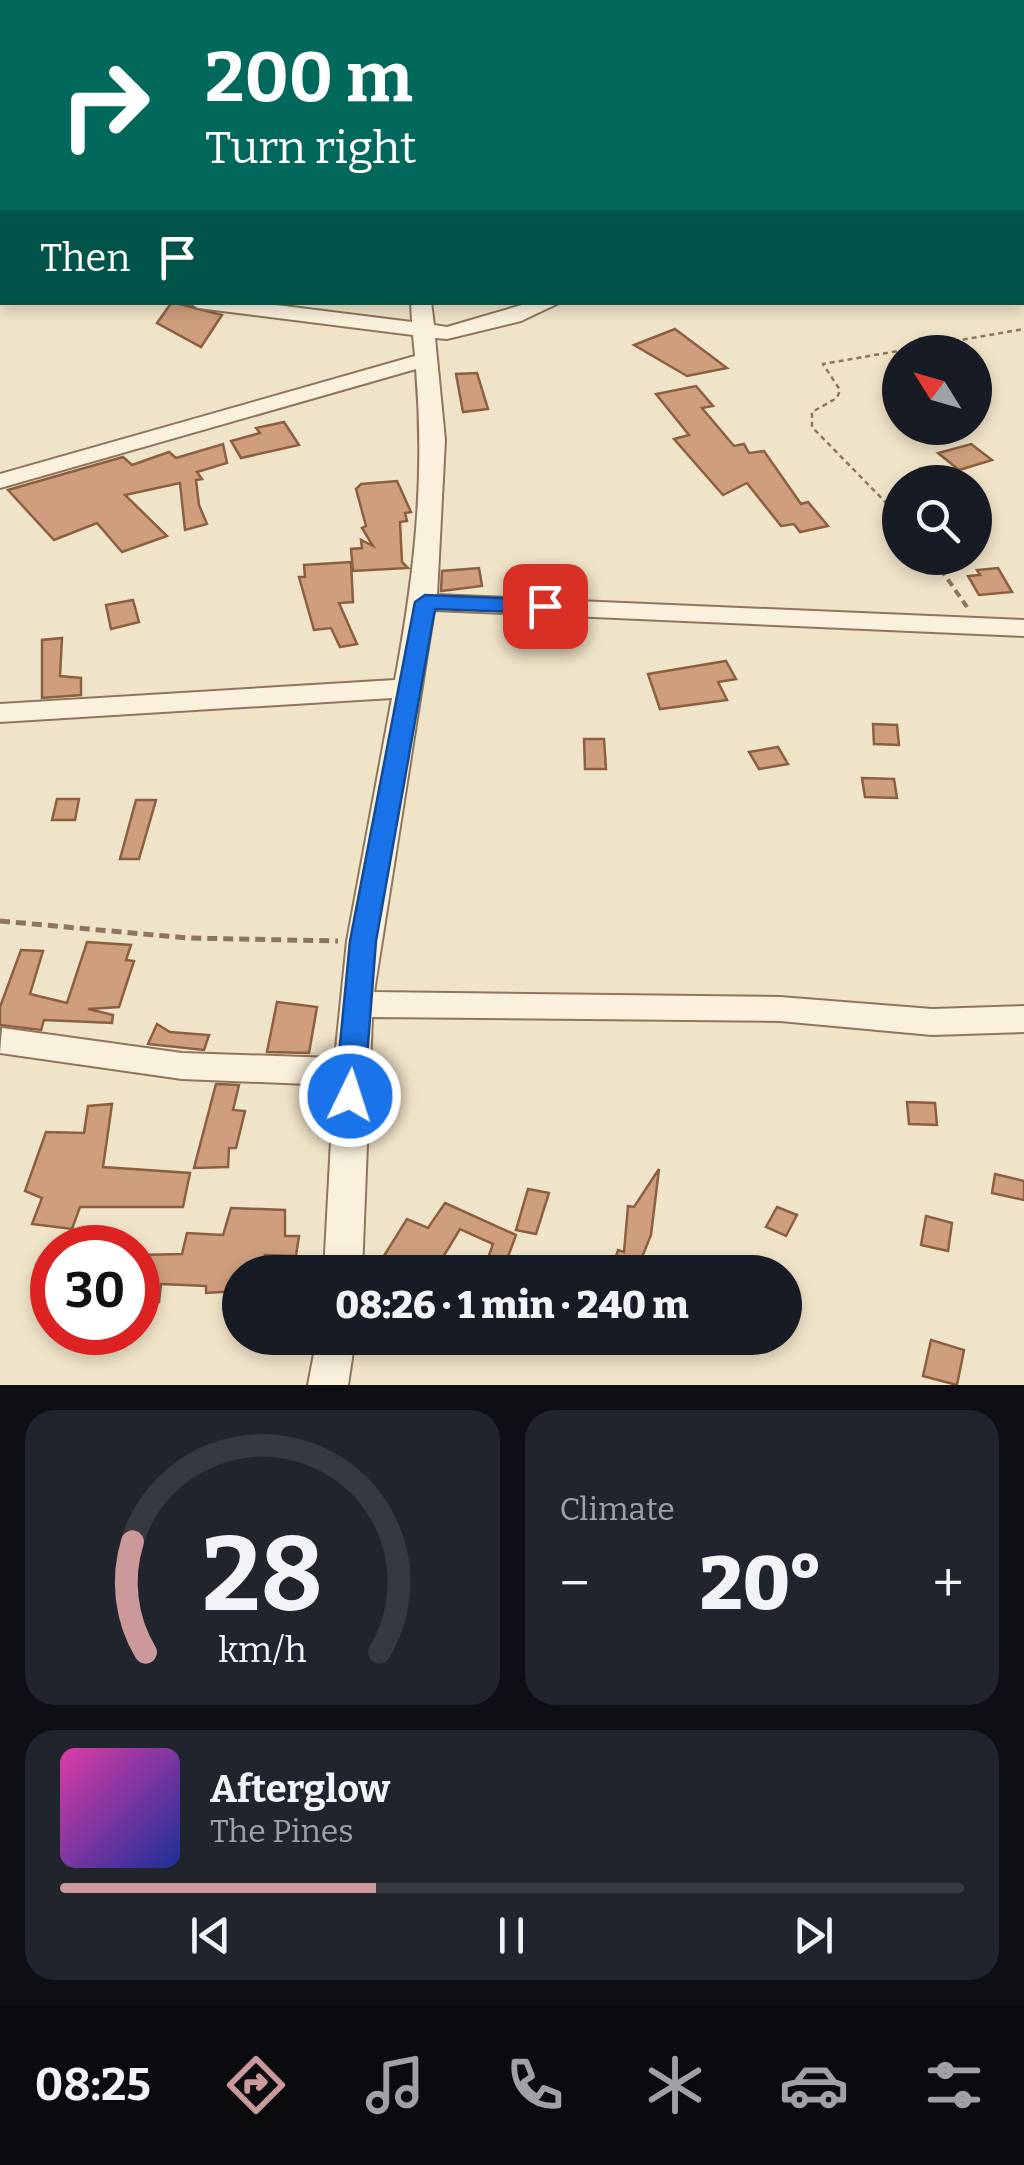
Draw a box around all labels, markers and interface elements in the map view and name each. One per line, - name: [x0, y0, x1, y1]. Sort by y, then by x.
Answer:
- text: 200 m: [205, 36, 413, 120]
- icon: right: [40, 40, 170, 170]
- text: Turn right: [205, 121, 417, 175]
- icon: arrive: [150, 230, 205, 285]
- text: Then: [40, 235, 130, 281]
- north arrow: [882, 335, 992, 445]
- map controls: [882, 335, 992, 575]
- button: search: [882, 465, 992, 575]
- pin: [503, 564, 588, 649]
- icon: arrive: [518, 579, 573, 634]
- position arrow: [298, 1044, 402, 1148]
- speed limit sign: 30: [30, 1225, 160, 1355]
- text: 08:26 · 1 min · 240 m: [335, 1282, 689, 1328]
- text: Climate: [560, 1490, 675, 1528]
- text: 28: [202, 1513, 323, 1638]
- text: 20°: [700, 1539, 823, 1629]
- text: −: [560, 1551, 590, 1617]
- text: +: [933, 1551, 964, 1617]
- text: km/h: [218, 1629, 306, 1671]
- text: Afterglow: [210, 1766, 390, 1812]
- text: The Pines: [210, 1812, 354, 1850]
- icon: previous: [183, 1908, 238, 1963]
- icon: pause: [484, 1908, 539, 1963]
- icon: next: [786, 1908, 841, 1963]
- icon: directions: [221, 2050, 291, 2120]
- icon: music: [360, 2050, 430, 2120]
- icon: phone: [500, 2050, 570, 2120]
- icon: climate: [640, 2050, 710, 2120]
- icon: car: [779, 2050, 849, 2120]
- icon: filters: [919, 2050, 989, 2120]
- text: 08:25: [35, 2058, 151, 2112]

